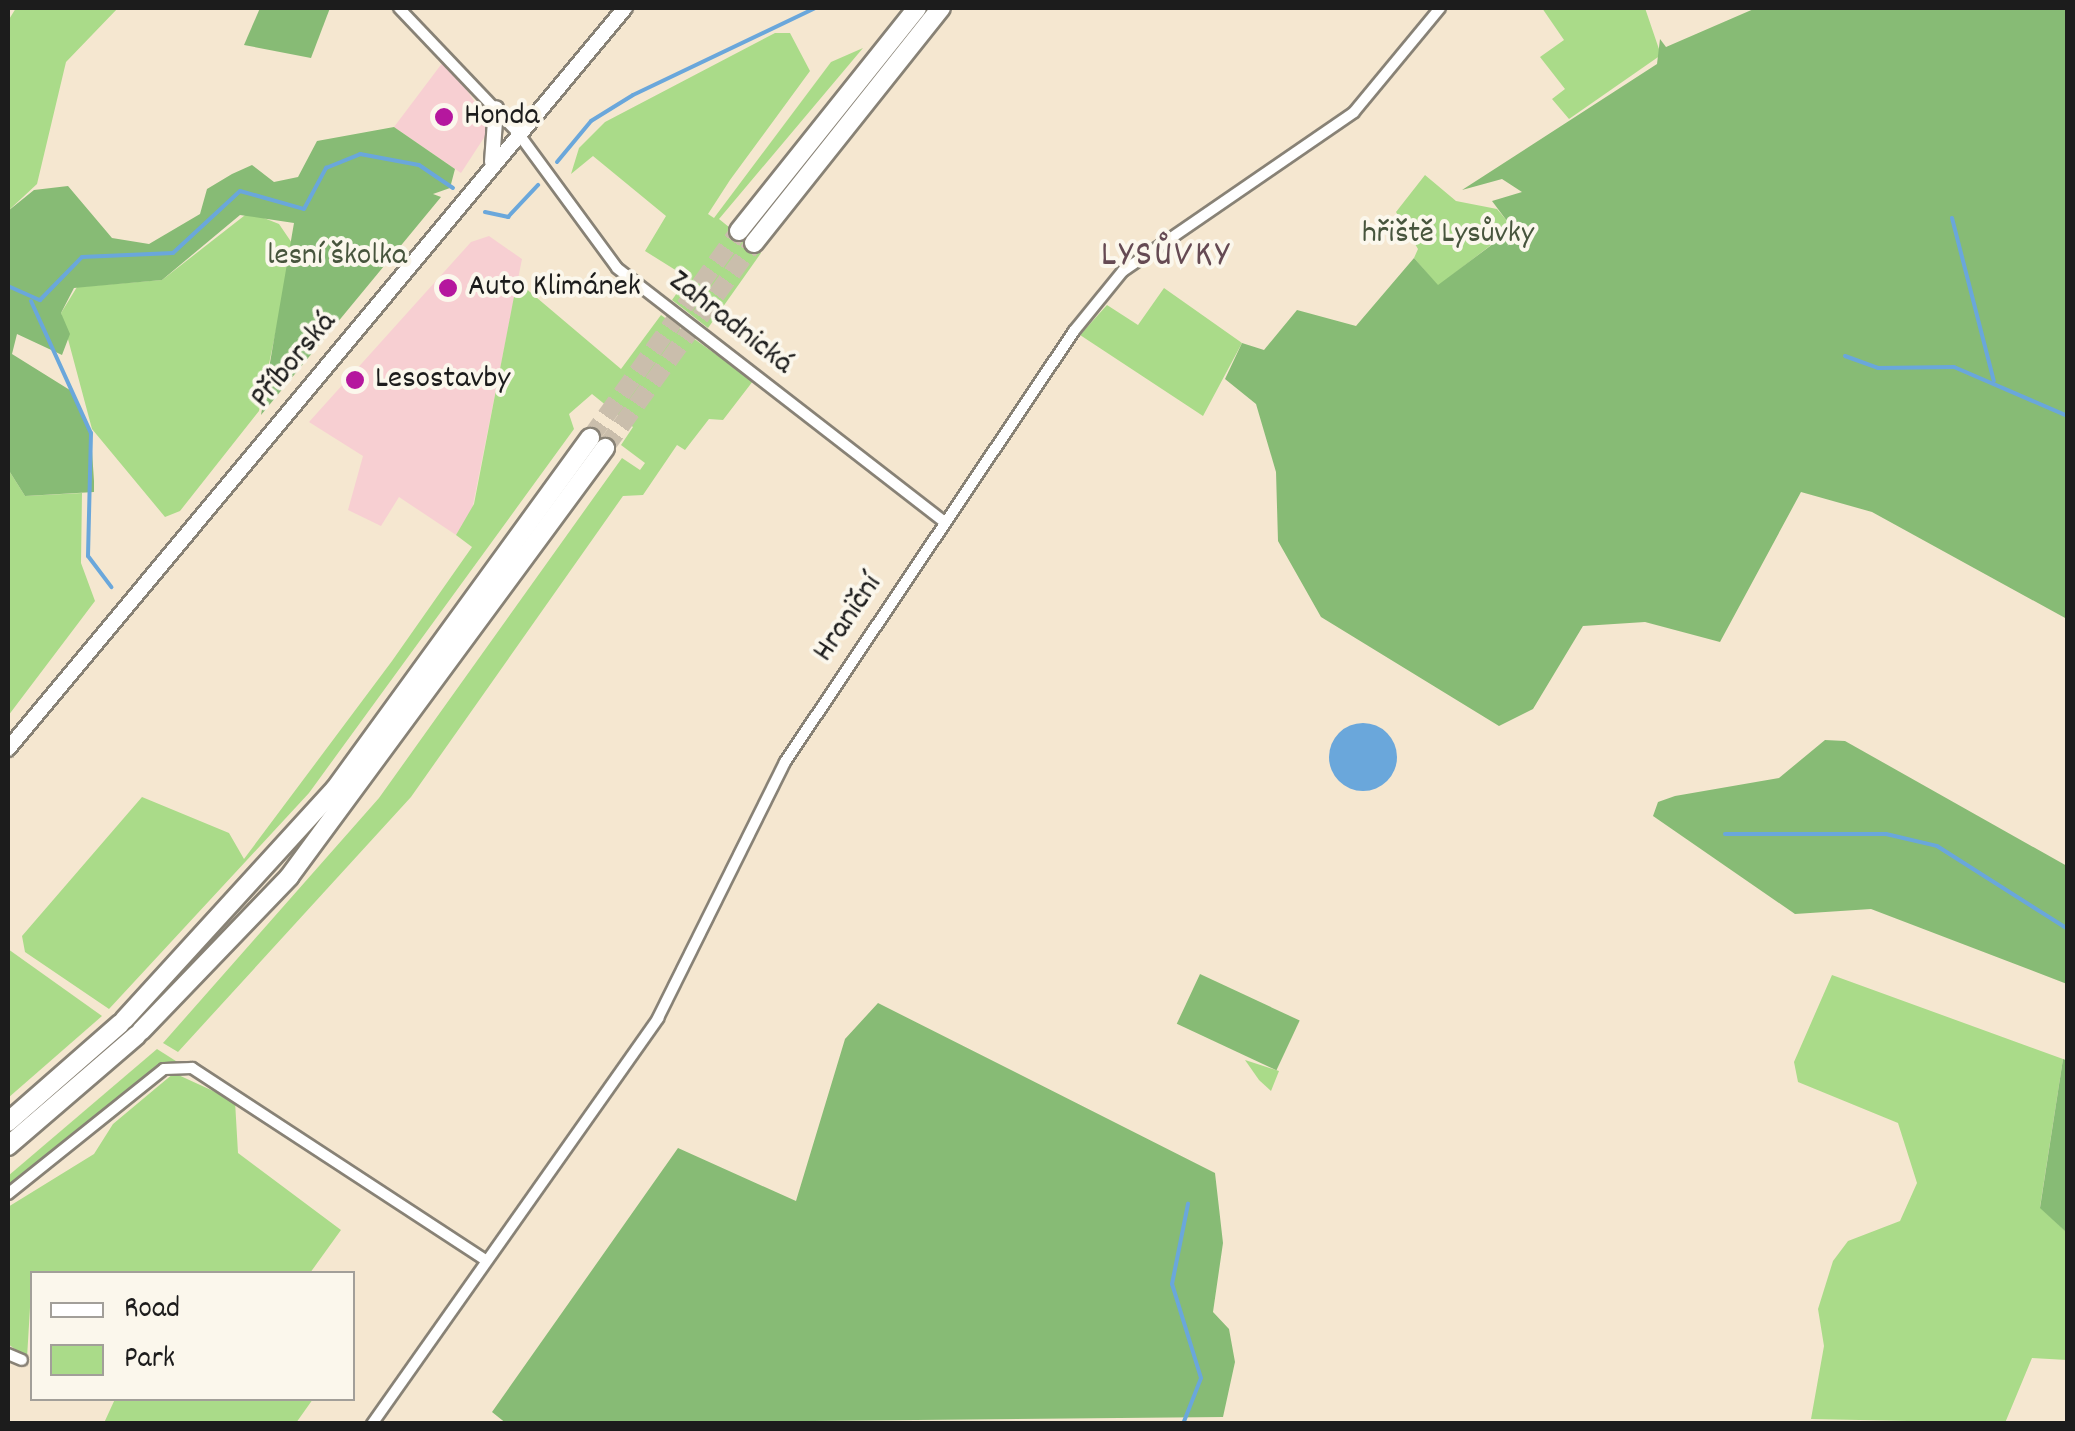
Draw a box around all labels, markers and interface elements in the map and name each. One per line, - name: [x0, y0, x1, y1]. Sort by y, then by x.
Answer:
- place label: Honda: [464, 98, 539, 136]
- marker: Honda: [433, 106, 455, 128]
- park label: hřiště Lysůvky: [1362, 216, 1534, 254]
- district label: LYSŮVKY: [1101, 234, 1231, 280]
- park label: lesní školka: [267, 238, 407, 276]
- street label: Zahradnická: [660, 263, 800, 385]
- place label: Auto Klimánek: [468, 269, 641, 307]
- marker: Auto Klimánek: [437, 277, 459, 299]
- street label: Příborská: [243, 305, 347, 417]
- place label: Lesostavby: [375, 361, 510, 399]
- marker: Lesostavby: [344, 369, 366, 391]
- street label: Hraniční: [806, 568, 892, 670]
- legend: [30, 1271, 355, 1401]
- text: Road: [124, 1289, 180, 1332]
- text: Park: [124, 1339, 175, 1382]

